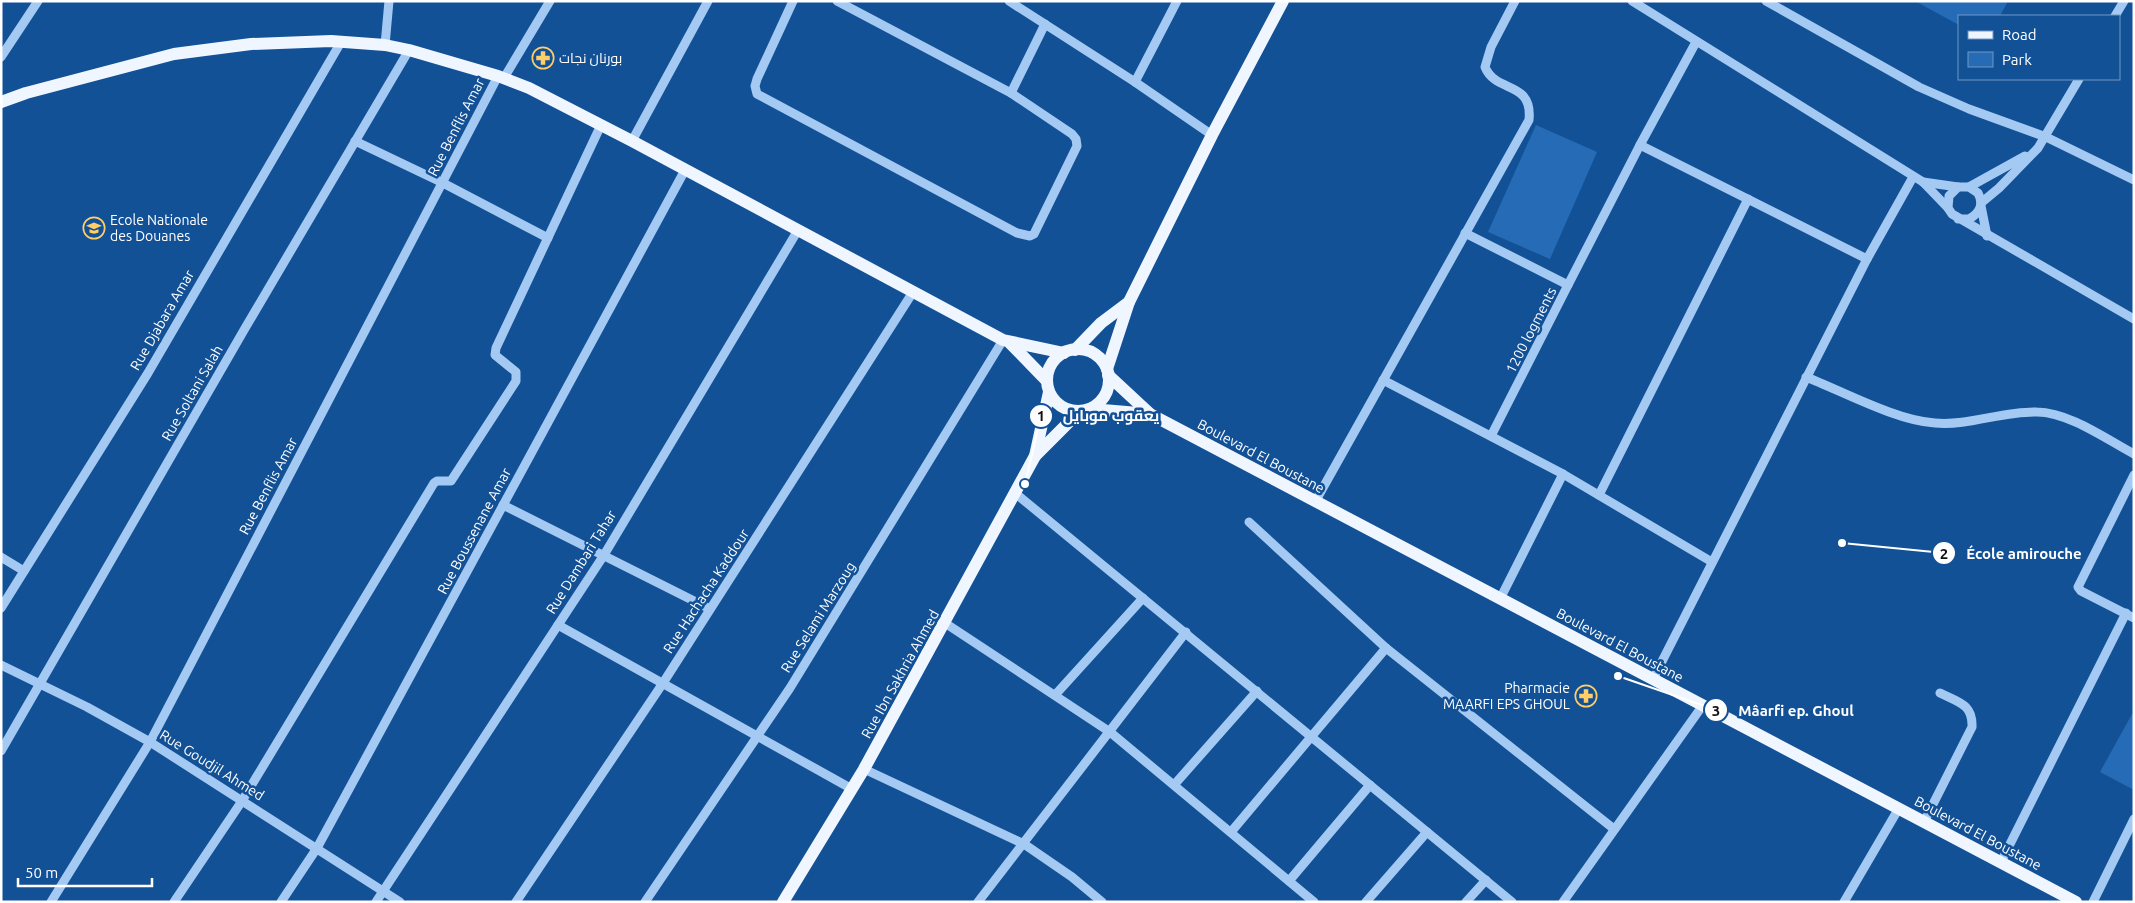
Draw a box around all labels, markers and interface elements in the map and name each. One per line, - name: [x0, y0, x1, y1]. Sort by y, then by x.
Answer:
- legend: [1958, 15, 2120, 80]
- text: Road: [2002, 26, 2037, 43]
- pharmacy icon: بورنان نجات: [531, 46, 555, 70]
- place label: بورنان نجات: [559, 50, 622, 66]
- text: Park: [2002, 51, 2032, 68]
- street label: Rue Benflis Amar: [424, 75, 488, 179]
- place label: Ecole Nationale des Douanes: [110, 212, 208, 244]
- school or university icon: Ecole Nationale des Douanes: [82, 216, 106, 240]
- street label: Rue Djabara Amar: [127, 267, 197, 373]
- street label: 1200 logments: [1503, 284, 1559, 376]
- street label: Rue Soltani Salah: [158, 342, 226, 444]
- callout: يعقوب موبايل: [1028, 401, 1170, 431]
- text: 1: [1037, 407, 1045, 424]
- text: يعقوب موبايل: [1063, 407, 1160, 425]
- street label: Boulevard El Boustane: [1195, 416, 1327, 496]
- street label: Rue Benflis Amar: [236, 434, 301, 537]
- street label: Rue Boussenane Amar: [434, 465, 514, 597]
- street label: Rue Dambari Tahar: [543, 507, 620, 617]
- street label: Rue Hachacha Kaddour: [660, 525, 753, 656]
- callout: École amirouche: [1932, 538, 2092, 568]
- text: 2: [1940, 545, 1948, 562]
- text: École amirouche: [1966, 545, 2082, 562]
- street label: Rue Selami Marzoug: [777, 559, 859, 675]
- street label: Boulevard El Boustane: [1554, 605, 1686, 685]
- street label: Rue Ibn Sakhria Ahmed: [858, 607, 942, 741]
- place label: Pharmacie MAARFI EPS GHOUL: [1443, 680, 1570, 712]
- pharmacy icon: Pharmacie MAARFI EPS GHOUL: [1574, 684, 1598, 708]
- callout: Mâarfi ep. Ghoul: [1704, 695, 1864, 725]
- text: 3: [1712, 702, 1720, 719]
- text: Mâarfi ep. Ghoul: [1738, 702, 1854, 719]
- street label: Rue Goudjil Ahmed: [157, 726, 267, 804]
- street label: Boulevard El Boustane: [1912, 793, 2044, 873]
- scale bar: [18, 856, 151, 888]
- text: 50 m: [25, 864, 58, 881]

